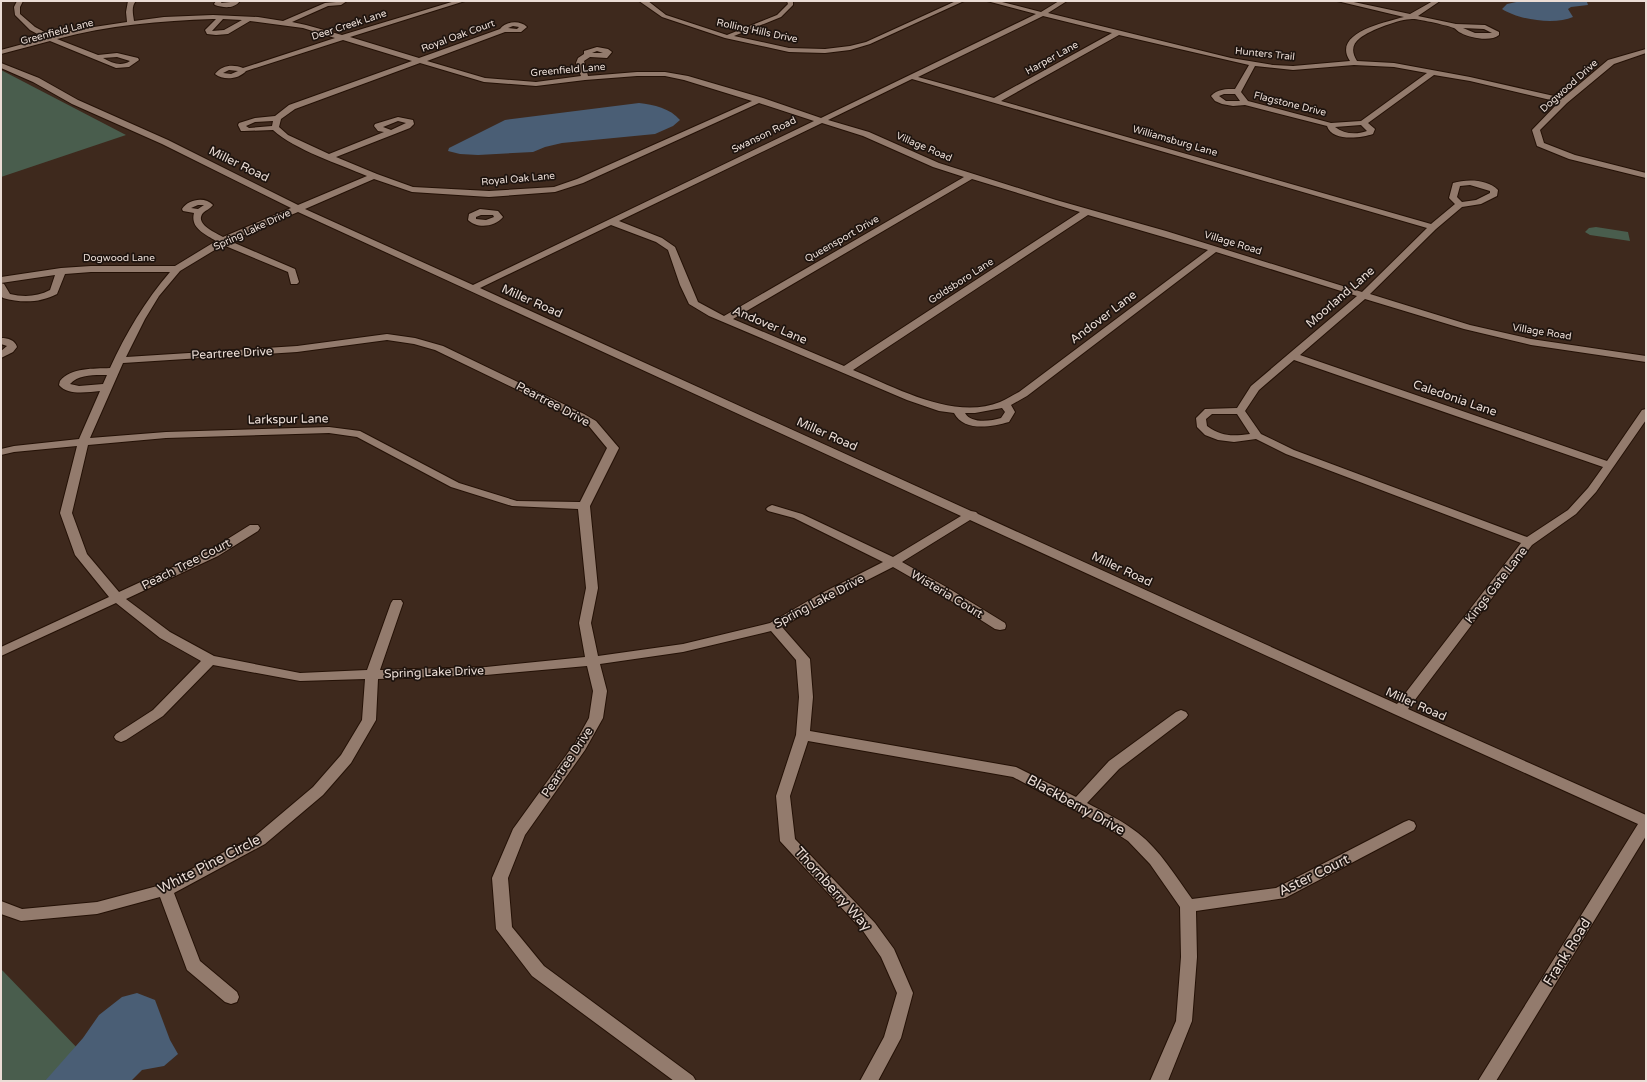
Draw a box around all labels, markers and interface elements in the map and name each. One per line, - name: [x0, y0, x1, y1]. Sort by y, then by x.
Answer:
- street label: Deer Creek Lane: [310, 7, 388, 43]
- street label: Greenfield Lane: [19, 16, 95, 48]
- street label: Royal Oak Court: [420, 17, 497, 55]
- street label: Rolling Hills Drive: [715, 17, 799, 46]
- street label: Harper Lane: [1023, 38, 1081, 77]
- street label: Hunters Trail: [1235, 45, 1295, 63]
- street label: Dogwood Drive: [1538, 57, 1600, 115]
- street label: Greenfield Lane: [530, 61, 606, 79]
- street label: Flagstone Drive: [1253, 89, 1328, 119]
- street label: Swanson Road: [730, 114, 798, 156]
- street label: Williamsburg Lane: [1131, 123, 1219, 159]
- street label: Village Road: [894, 130, 954, 164]
- street label: Miller Road: [207, 143, 271, 185]
- street label: Royal Oak Lane: [481, 170, 556, 188]
- street label: Spring Lake Drive: [212, 207, 293, 253]
- street label: Queensport Drive: [803, 213, 881, 265]
- street label: Village Road: [1203, 229, 1263, 257]
- street label: Dogwood Lane: [83, 252, 155, 264]
- street label: Goldsboro Lane: [926, 255, 996, 306]
- street label: Moorland Lane: [1303, 263, 1377, 331]
- street label: Miller Road: [499, 281, 565, 321]
- street label: Andover Lane: [1067, 287, 1139, 347]
- street label: Andover Lane: [731, 303, 810, 347]
- street label: Village Road: [1512, 321, 1572, 343]
- street label: Peartree Drive: [191, 344, 273, 362]
- street label: Caledonia Lane: [1411, 377, 1499, 419]
- street label: Peartree Drive: [514, 379, 592, 429]
- street label: Larkspur Lane: [247, 411, 329, 427]
- street label: Miller Road: [794, 414, 860, 454]
- street label: Peach Tree Court: [139, 535, 233, 592]
- street label: Kings Gate Lane: [1462, 544, 1530, 626]
- street label: Miller Road: [1090, 549, 1154, 589]
- street label: Wisteria Court: [909, 567, 986, 621]
- street label: Spring Lake Drive: [772, 571, 867, 631]
- street label: Spring Lake Drive: [384, 663, 484, 681]
- street label: Miller Road: [1383, 684, 1449, 724]
- street label: Peartree Drive: [538, 724, 596, 800]
- street label: Blackberry Drive: [1024, 771, 1128, 839]
- street label: White Pine Circle: [155, 831, 263, 897]
- street label: Thornberry Way: [791, 844, 875, 935]
- street label: Aster Court: [1276, 850, 1353, 899]
- street label: Frank Road: [1540, 915, 1594, 989]

